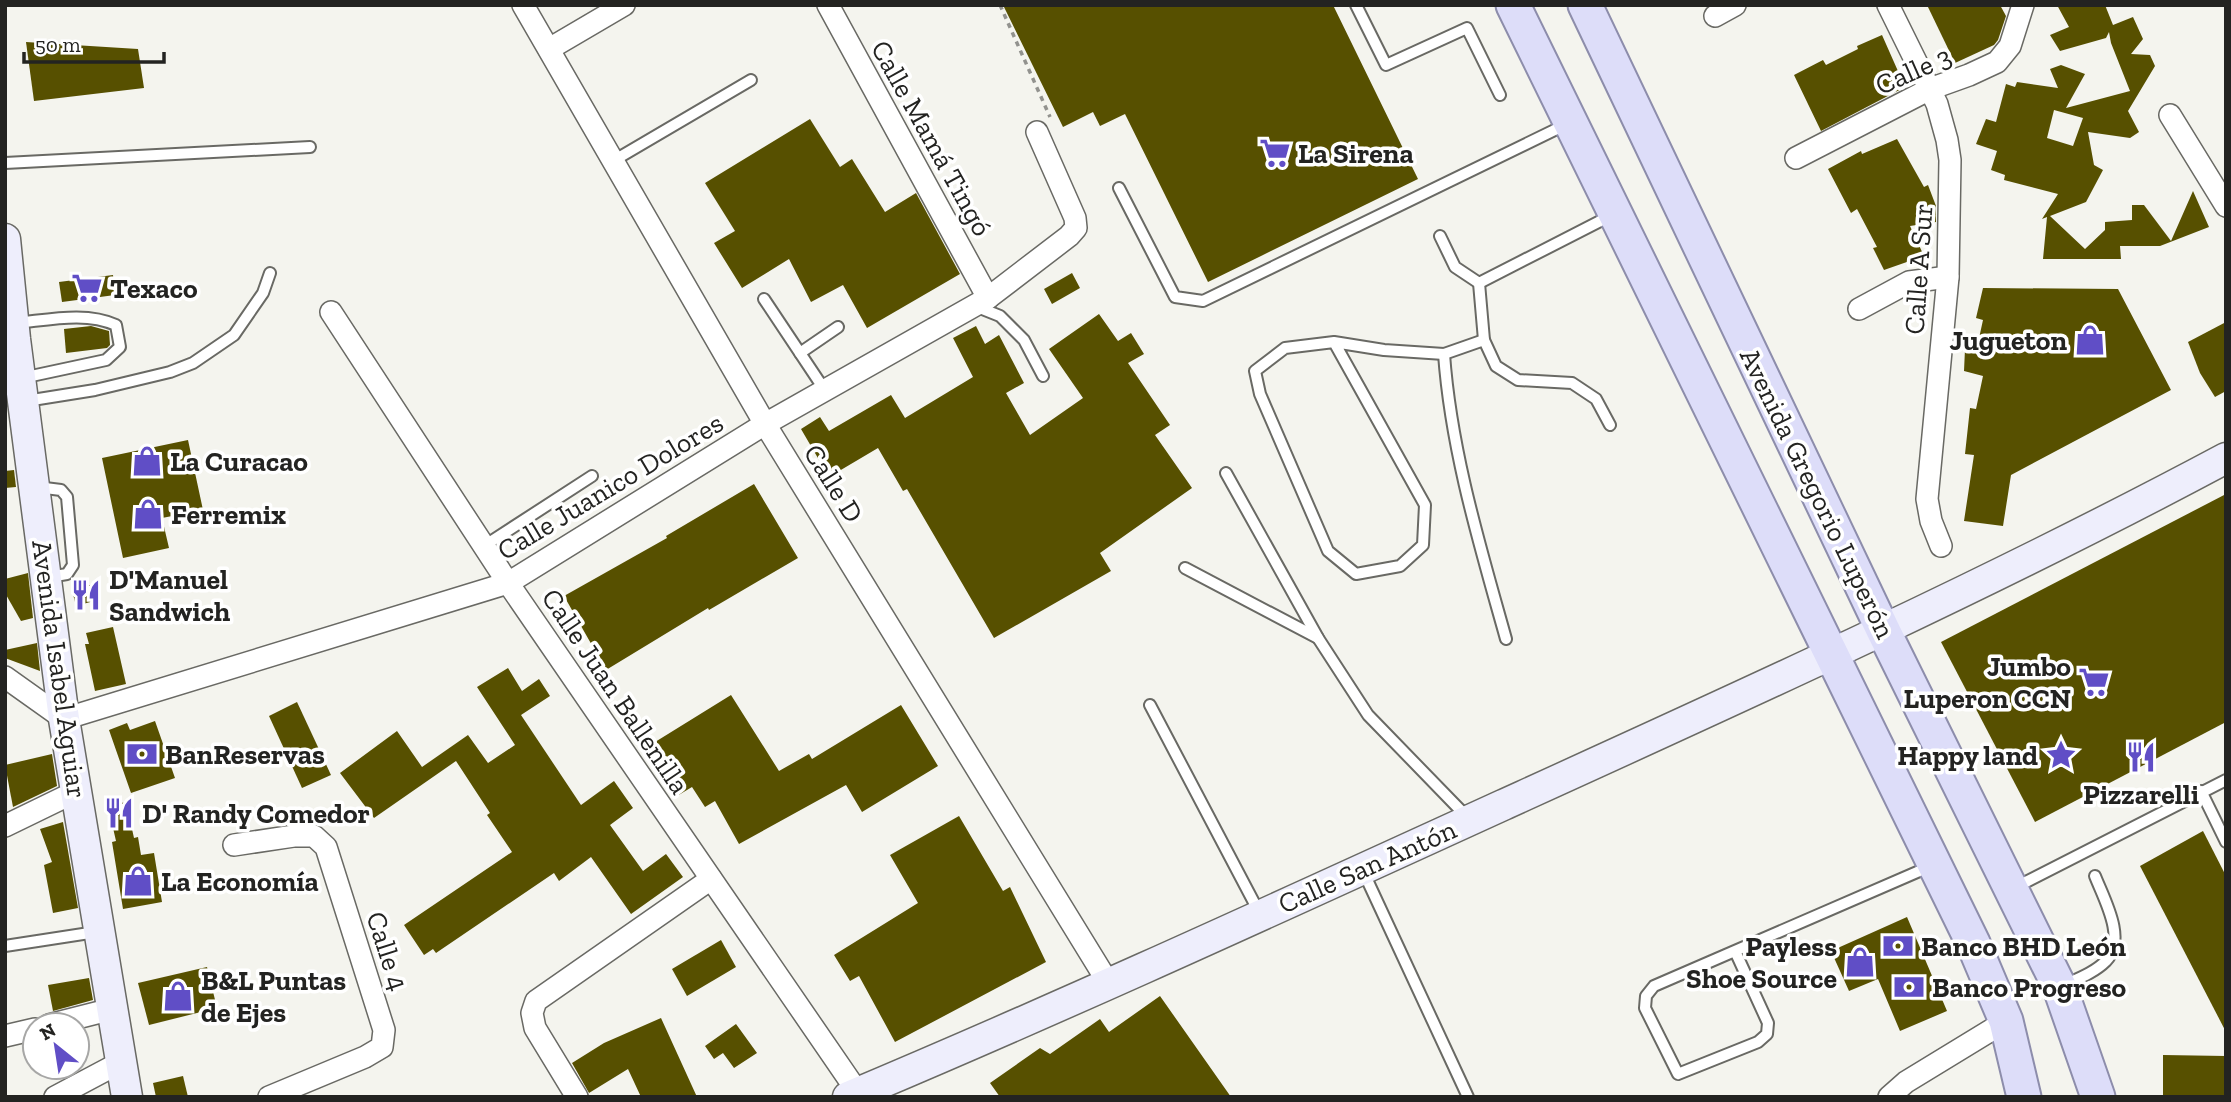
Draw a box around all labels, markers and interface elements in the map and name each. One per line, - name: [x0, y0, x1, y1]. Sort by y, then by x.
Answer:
- scale bar: [24, 21, 164, 65]
- text: 50 m: [35, 32, 81, 57]
- street label: Calle Mamá Tingó: [864, 35, 999, 242]
- street label: Calle 3: [1870, 39, 1956, 102]
- supermarket icon: La Sirena: [1258, 136, 1292, 170]
- place label: La Sirena: [1298, 137, 1414, 170]
- street label: Calle A Sur: [1897, 202, 1940, 336]
- supermarket icon: Texaco: [70, 271, 104, 305]
- place label: Texaco: [110, 272, 198, 305]
- shop icon: Jugueton: [2073, 323, 2107, 357]
- place label: Jugueton: [1949, 324, 2067, 357]
- street label: Avenida Gregorio Luperón: [1733, 343, 1902, 644]
- street label: Calle Juanico Dolores: [491, 406, 729, 567]
- street label: Calle D: [797, 438, 870, 528]
- shop icon: La Curacao: [130, 444, 164, 478]
- place label: La Curacao: [170, 445, 308, 478]
- shop icon: Ferremix: [131, 497, 165, 531]
- place label: Ferremix: [171, 498, 286, 531]
- street label: Avenida Isabel Aguiar: [25, 538, 94, 800]
- place label: D'Manuel Sandwich: [109, 563, 230, 628]
- restaurant icon: D'Manuel Sandwich: [69, 578, 103, 612]
- street label: Calle Juan Ballenilla: [535, 583, 697, 800]
- place label: Jumbo Luperon CCN: [1904, 650, 2071, 715]
- supermarket icon: Jumbo Luperon CCN: [2077, 665, 2111, 699]
- bank icon: BanReservas: [125, 737, 159, 771]
- place label: BanReservas: [165, 738, 325, 771]
- place icon: Happy land: [2044, 738, 2078, 772]
- place label: Happy land: [1897, 739, 2038, 772]
- restaurant icon: Pizzarelli: [2124, 740, 2158, 774]
- place label: Pizzarelli: [2083, 778, 2199, 811]
- restaurant icon: D' Randy Comedor: [102, 796, 136, 830]
- place label: D' Randy Comedor: [142, 797, 370, 830]
- street label: Calle San Antón: [1273, 813, 1461, 920]
- shop icon: La Economía: [121, 864, 155, 898]
- place label: La Economía: [161, 865, 319, 898]
- street label: Calle 4: [359, 907, 416, 995]
- bank icon: Banco BHD León: [1881, 929, 1915, 963]
- place label: Payless Shoe Source: [1686, 930, 1837, 995]
- place label: Banco BHD León: [1921, 930, 2127, 963]
- shop icon: Payless Shoe Source: [1843, 945, 1877, 979]
- place label: B&L Puntas de Ejes: [201, 964, 346, 1029]
- bank icon: Banco Progreso: [1892, 970, 1926, 1004]
- place label: Banco Progreso: [1932, 971, 2127, 1004]
- shop icon: B&L Puntas de Ejes: [161, 979, 195, 1013]
- north arrow: [21, 1011, 91, 1081]
- text: N: [36, 1018, 60, 1045]

